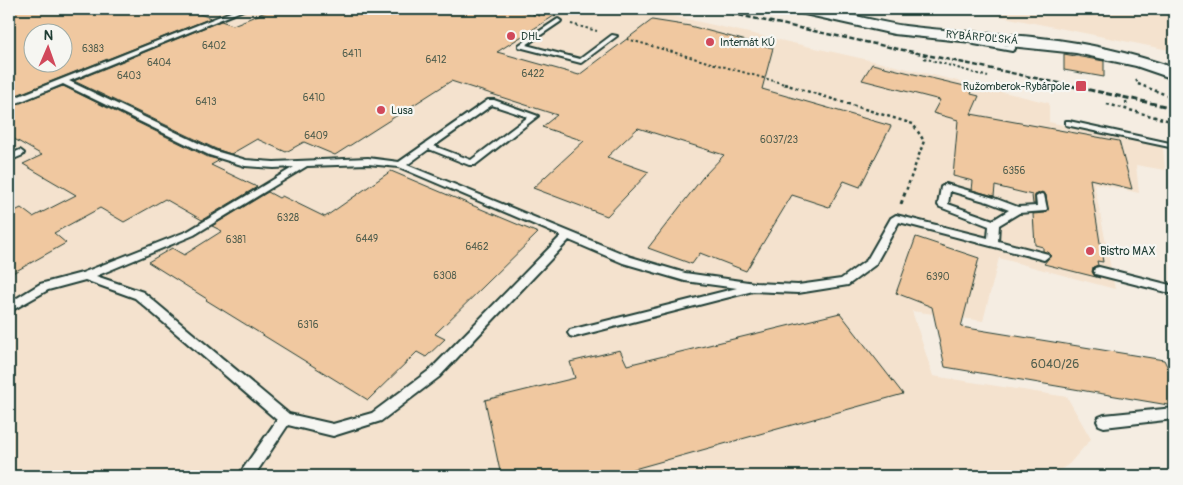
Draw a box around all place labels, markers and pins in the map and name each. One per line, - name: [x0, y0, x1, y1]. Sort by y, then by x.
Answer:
- marker: DHL: [505, 30, 517, 42]
- place label: DHL: [521, 30, 541, 43]
- marker: Internát KÚ: [704, 36, 716, 48]
- place label: Internát KÚ: [720, 36, 775, 49]
- marker: Ružomberok-Rybárpole: [1074, 79, 1088, 93]
- place label: Ružomberok-Rybárpole: [963, 80, 1071, 93]
- marker: Lusa: [375, 104, 387, 116]
- place label: Lusa: [391, 104, 413, 117]
- place label: Bistro MAX: [1100, 244, 1156, 259]
- marker: Bistro MAX: [1084, 245, 1096, 257]

